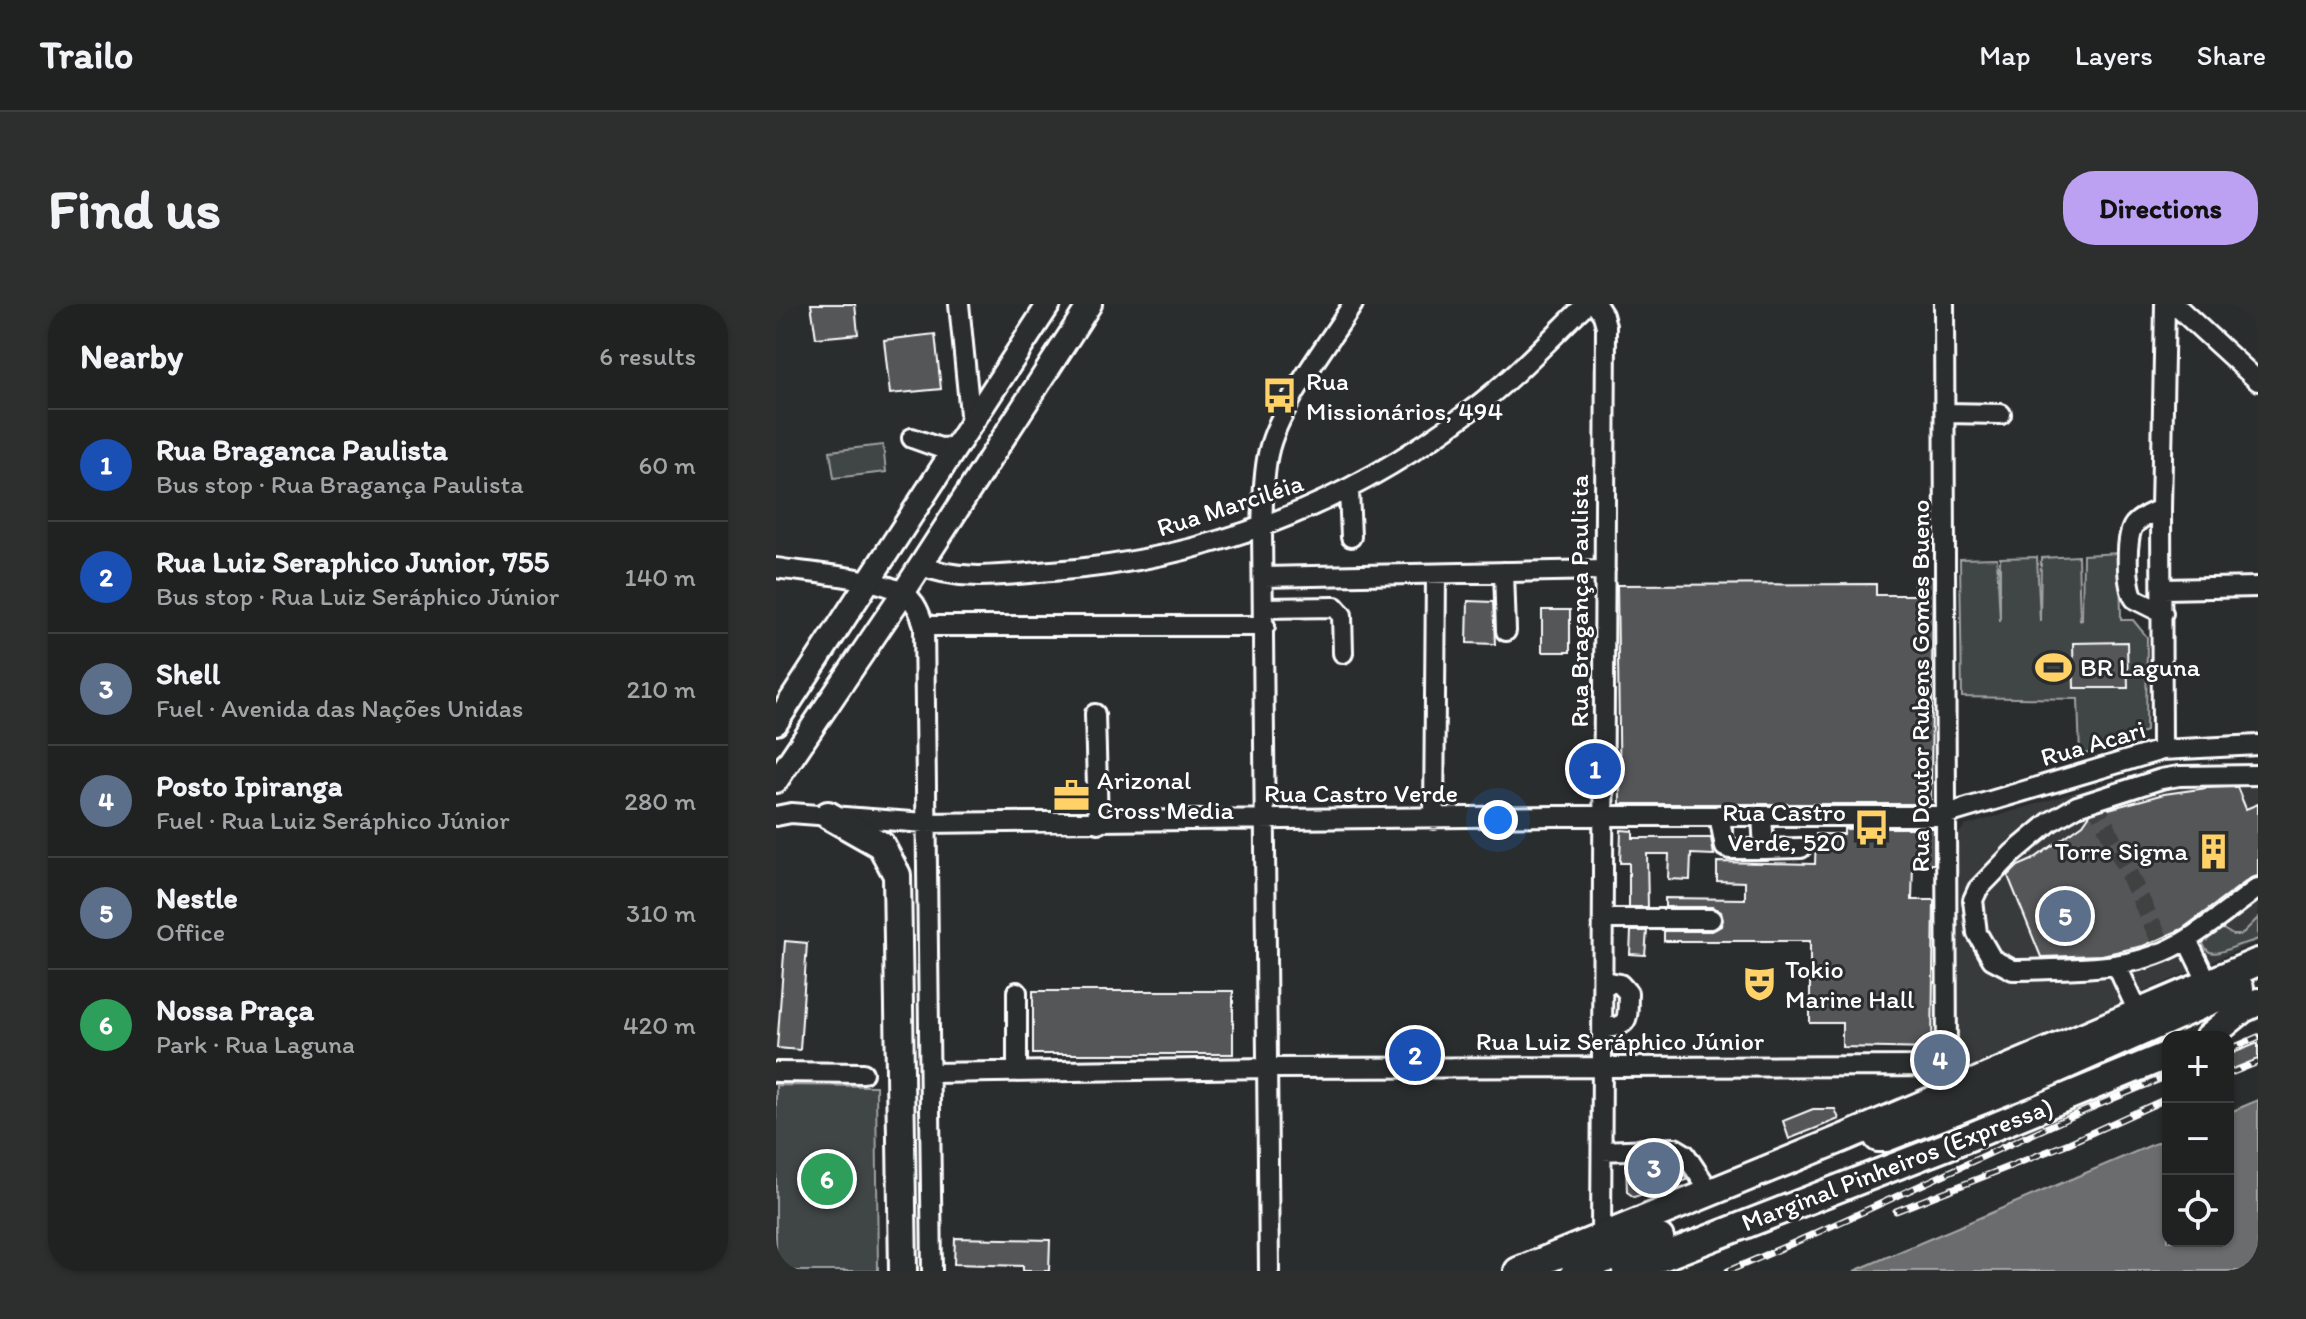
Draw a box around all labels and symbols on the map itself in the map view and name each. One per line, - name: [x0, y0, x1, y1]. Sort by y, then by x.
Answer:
- place label: Rua Missionários, 494: [1306, 365, 1503, 427]
- bus stop icon: Rua Missionários, 494: [1261, 377, 1299, 415]
- street label: Rua Marciléia: [1153, 466, 1308, 544]
- street label: Rua Bragança Paulista: [1563, 474, 1595, 727]
- street label: Rua Doutor Rubens Gomes Bueno: [1904, 500, 1936, 872]
- sports icon: BR Laguna: [2035, 648, 2073, 686]
- place label: BR Laguna: [2080, 651, 2201, 683]
- street label: Rua Acari: [2037, 713, 2149, 773]
- pin: 1: [1569, 739, 1621, 799]
- place label: Arizonal Cross Media: [1097, 764, 1235, 826]
- office icon: Arizonal Cross Media: [1052, 776, 1090, 814]
- street label: Rua Castro Verde: [1264, 777, 1458, 809]
- place label: Rua Castro Verde, 520: [1722, 796, 1846, 858]
- your location: [1478, 800, 1518, 840]
- bus stop icon: Rua Castro Verde, 520: [1853, 808, 1891, 846]
- building icon: Torre Sigma: [2195, 832, 2233, 870]
- place label: Torre Sigma: [2054, 835, 2188, 867]
- pin: 5: [2039, 886, 2091, 946]
- place label: Tokio Marine Hall: [1785, 953, 1914, 1015]
- theatre icon: Tokio Marine Hall: [1740, 965, 1778, 1003]
- pin: 2: [1389, 1025, 1441, 1085]
- street label: Rua Luiz Seráphico Júnior: [1476, 1025, 1765, 1057]
- pin: 4: [1914, 1030, 1966, 1090]
- street label: Marginal Pinheiros (Expressa): [1737, 1090, 2057, 1238]
- pin: 3: [1628, 1138, 1680, 1198]
- pin: 6: [801, 1149, 853, 1209]

